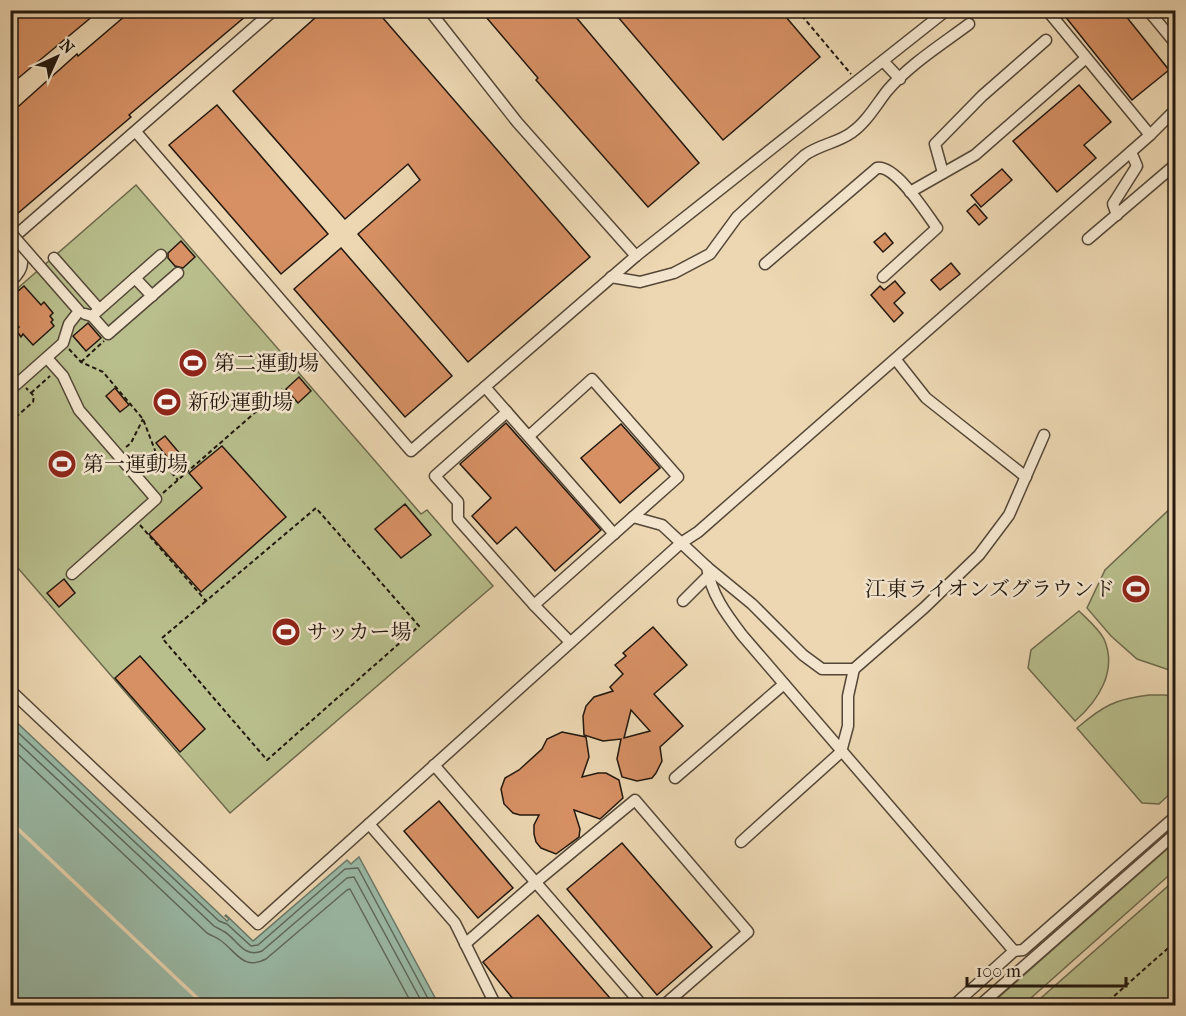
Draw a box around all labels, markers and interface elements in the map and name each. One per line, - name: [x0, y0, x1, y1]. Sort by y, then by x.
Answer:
- north arrow: [27, 27, 87, 87]
- text: N: [56, 36, 79, 58]
- sports icon: 第二運動場: [177, 347, 209, 379]
- place label: 第二運動場: [214, 351, 319, 375]
- sports icon: 新砂運動場: [151, 386, 183, 418]
- place label: 新砂運動場: [188, 390, 293, 414]
- sports icon: 第一運動場: [46, 448, 78, 480]
- place label: 第一運動場: [83, 452, 188, 476]
- sports icon: 江東ライオンズグラウンド: [1120, 573, 1152, 605]
- place label: 江東ライオンズグラウンド: [865, 577, 1115, 601]
- sports icon: サッカー場: [270, 616, 302, 648]
- place label: サッカー場: [307, 620, 412, 644]
- scale bar: [967, 950, 1126, 988]
- text: 100 m: [976, 961, 1021, 982]

